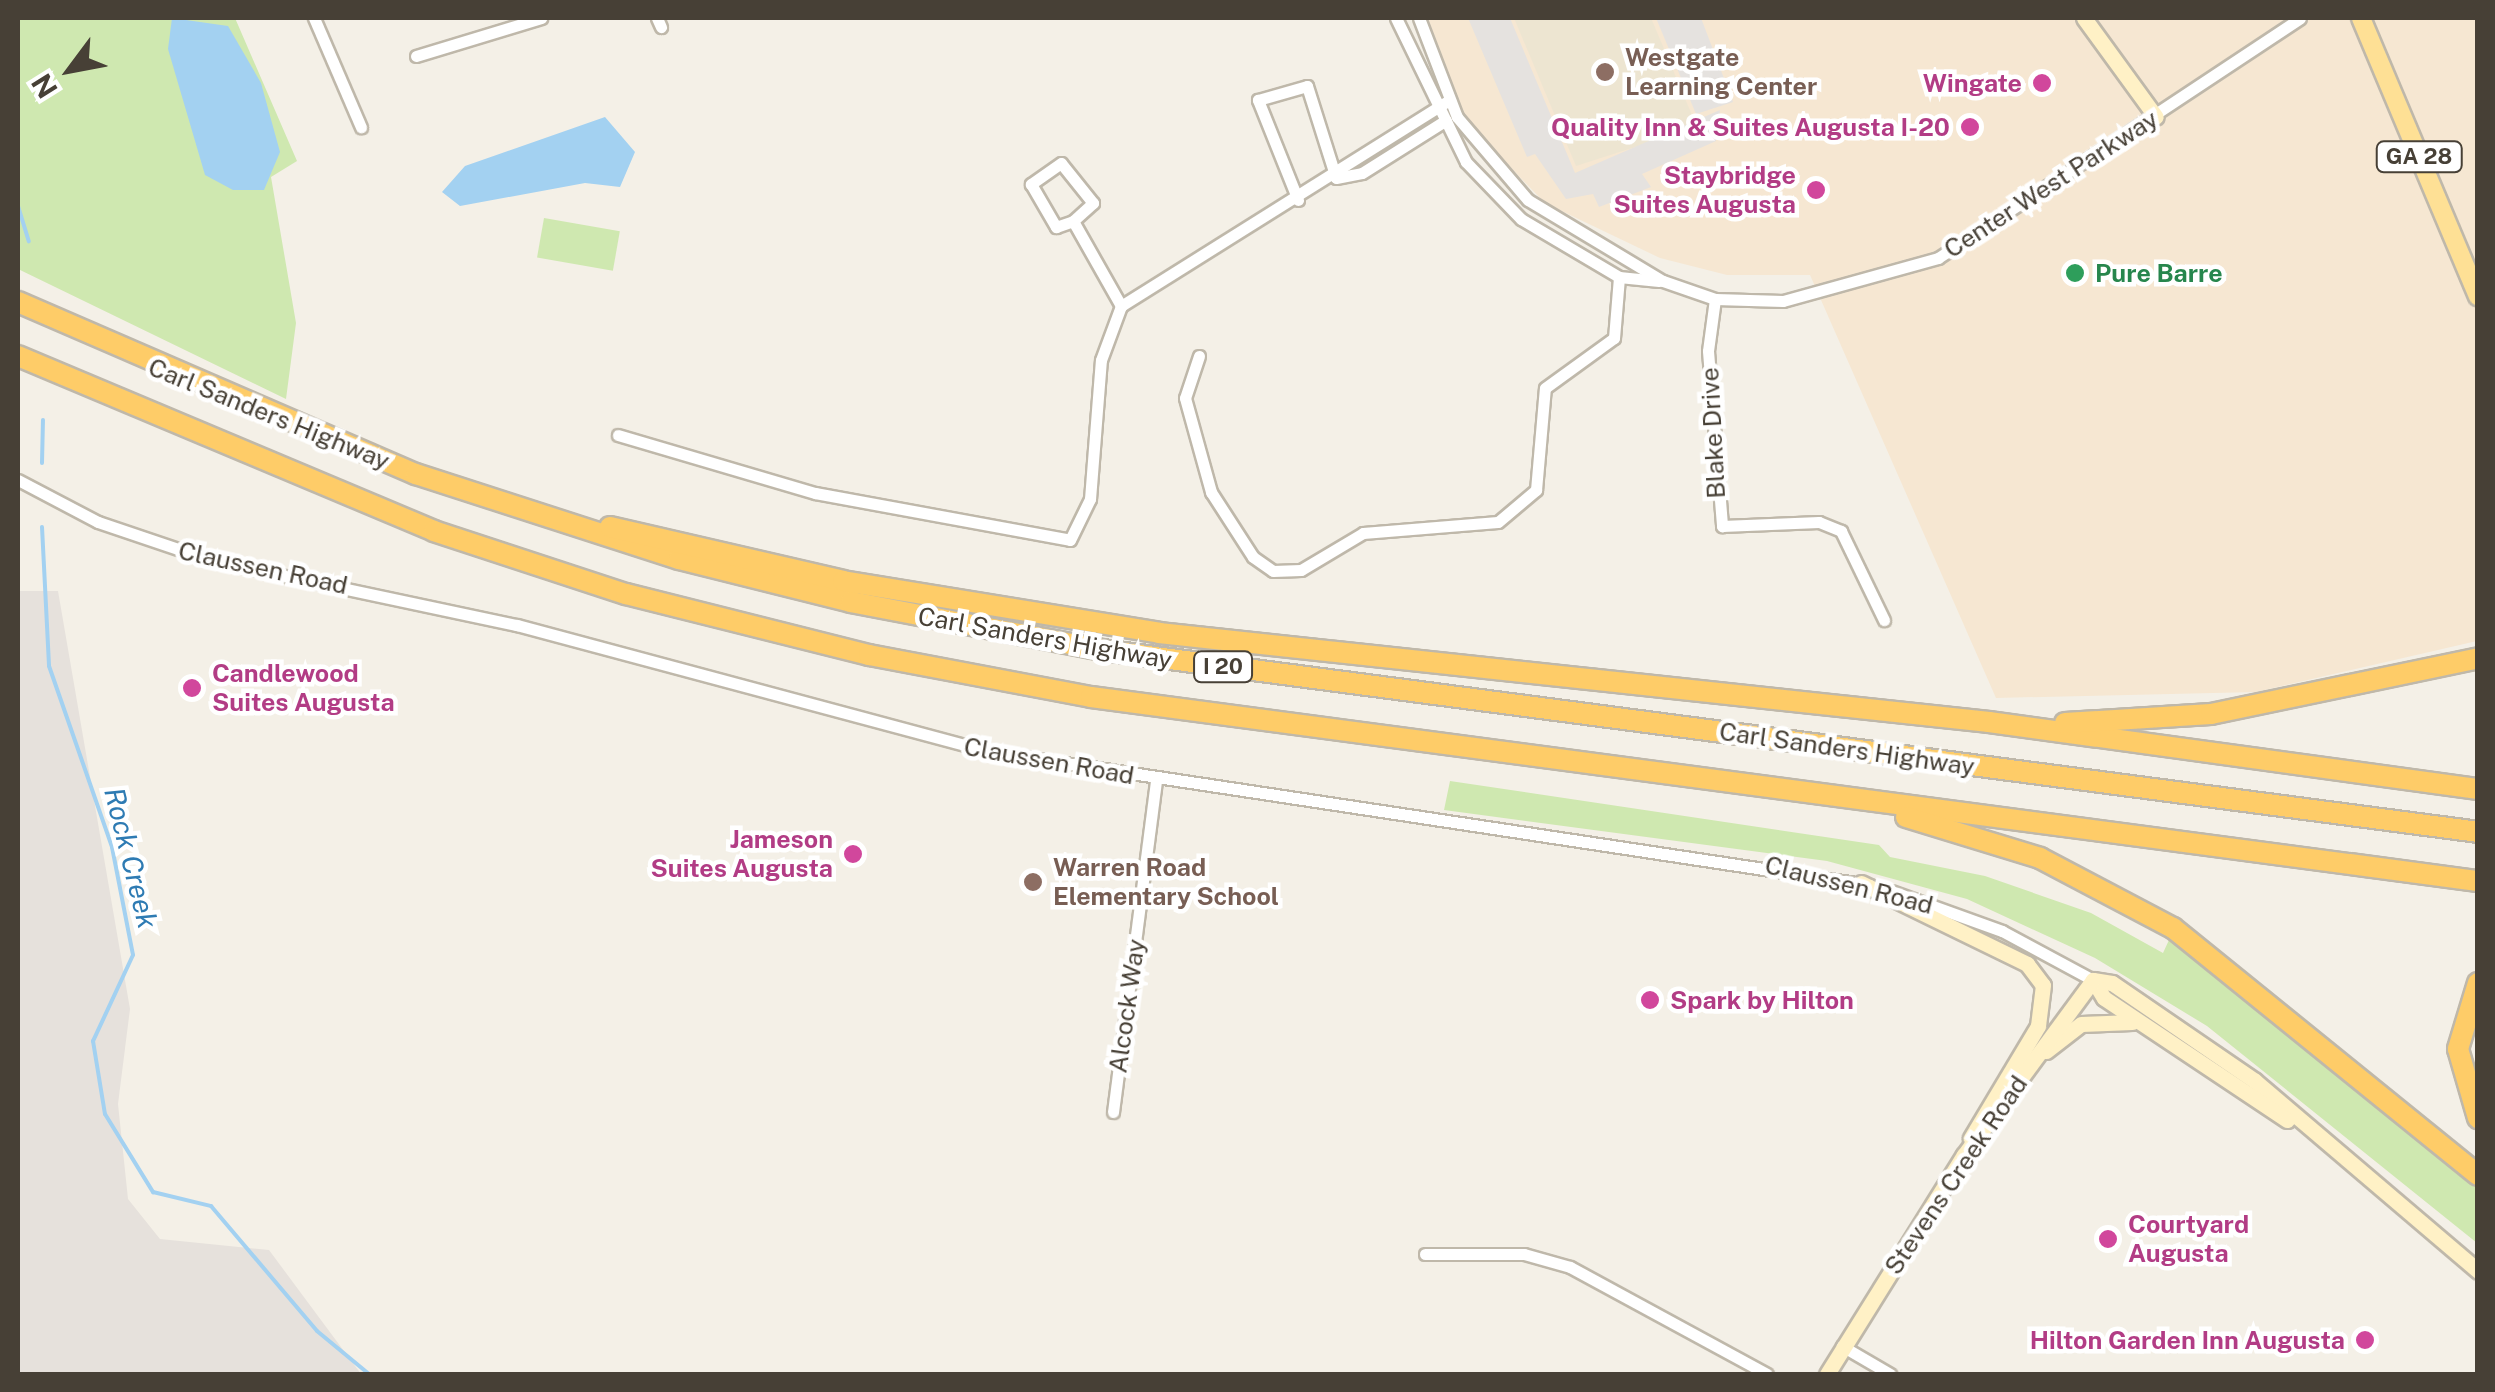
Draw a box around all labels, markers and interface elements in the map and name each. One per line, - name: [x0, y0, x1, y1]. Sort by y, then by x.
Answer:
- north arrow: [20, 20, 120, 120]
- place label: Westgate Learning Center: [1625, 43, 1817, 102]
- marker: Westgate Learning Center: [1594, 61, 1616, 83]
- text: N: [24, 68, 64, 104]
- place label: Wingate: [1923, 68, 2022, 98]
- marker: Wingate: [2031, 72, 2053, 94]
- street label: Center West Parkway: [1938, 104, 2164, 264]
- place label: Quality Inn & Suites Augusta I-20: [1551, 112, 1950, 142]
- marker: Quality Inn & Suites Augusta I-20: [1959, 116, 1981, 138]
- road number: GA 28: [2374, 140, 2464, 174]
- place label: Staybridge Suites Augusta: [1613, 161, 1796, 220]
- marker: Staybridge Suites Augusta: [1805, 179, 1827, 201]
- place label: Pure Barre: [2095, 258, 2223, 288]
- marker: Pure Barre: [2064, 262, 2086, 284]
- street label: Carl Sanders Highway: [144, 352, 394, 476]
- street label: Blake Drive: [1695, 367, 1731, 499]
- street label: Claussen Road: [176, 535, 350, 601]
- street label: Carl Sanders Highway: [916, 601, 1174, 675]
- road number: I 20: [1193, 650, 1253, 684]
- place label: Candlewood Suites Augusta: [212, 659, 395, 718]
- marker: Candlewood Suites Augusta: [181, 677, 203, 699]
- street label: Carl Sanders Highway: [1717, 716, 1977, 782]
- street label: Claussen Road: [962, 731, 1136, 791]
- water label: Rock Creek: [97, 784, 165, 932]
- place label: Jameson Suites Augusta: [650, 825, 833, 884]
- marker: Jameson Suites Augusta: [842, 843, 864, 865]
- street label: Claussen Road: [1762, 850, 1936, 920]
- place label: Warren Road Elementary School: [1053, 853, 1279, 912]
- marker: Warren Road Elementary School: [1022, 871, 1044, 893]
- street label: Alcock Way: [1103, 937, 1151, 1075]
- place label: Spark by Hilton: [1670, 985, 1854, 1015]
- marker: Spark by Hilton: [1639, 989, 1661, 1011]
- street label: Stevens Creek Road: [1878, 1070, 2034, 1280]
- place label: Courtyard Augusta: [2128, 1210, 2249, 1269]
- marker: Courtyard Augusta: [2097, 1228, 2119, 1250]
- place label: Hilton Garden Inn Augusta: [2030, 1325, 2345, 1355]
- marker: Hilton Garden Inn Augusta: [2354, 1329, 2376, 1351]

